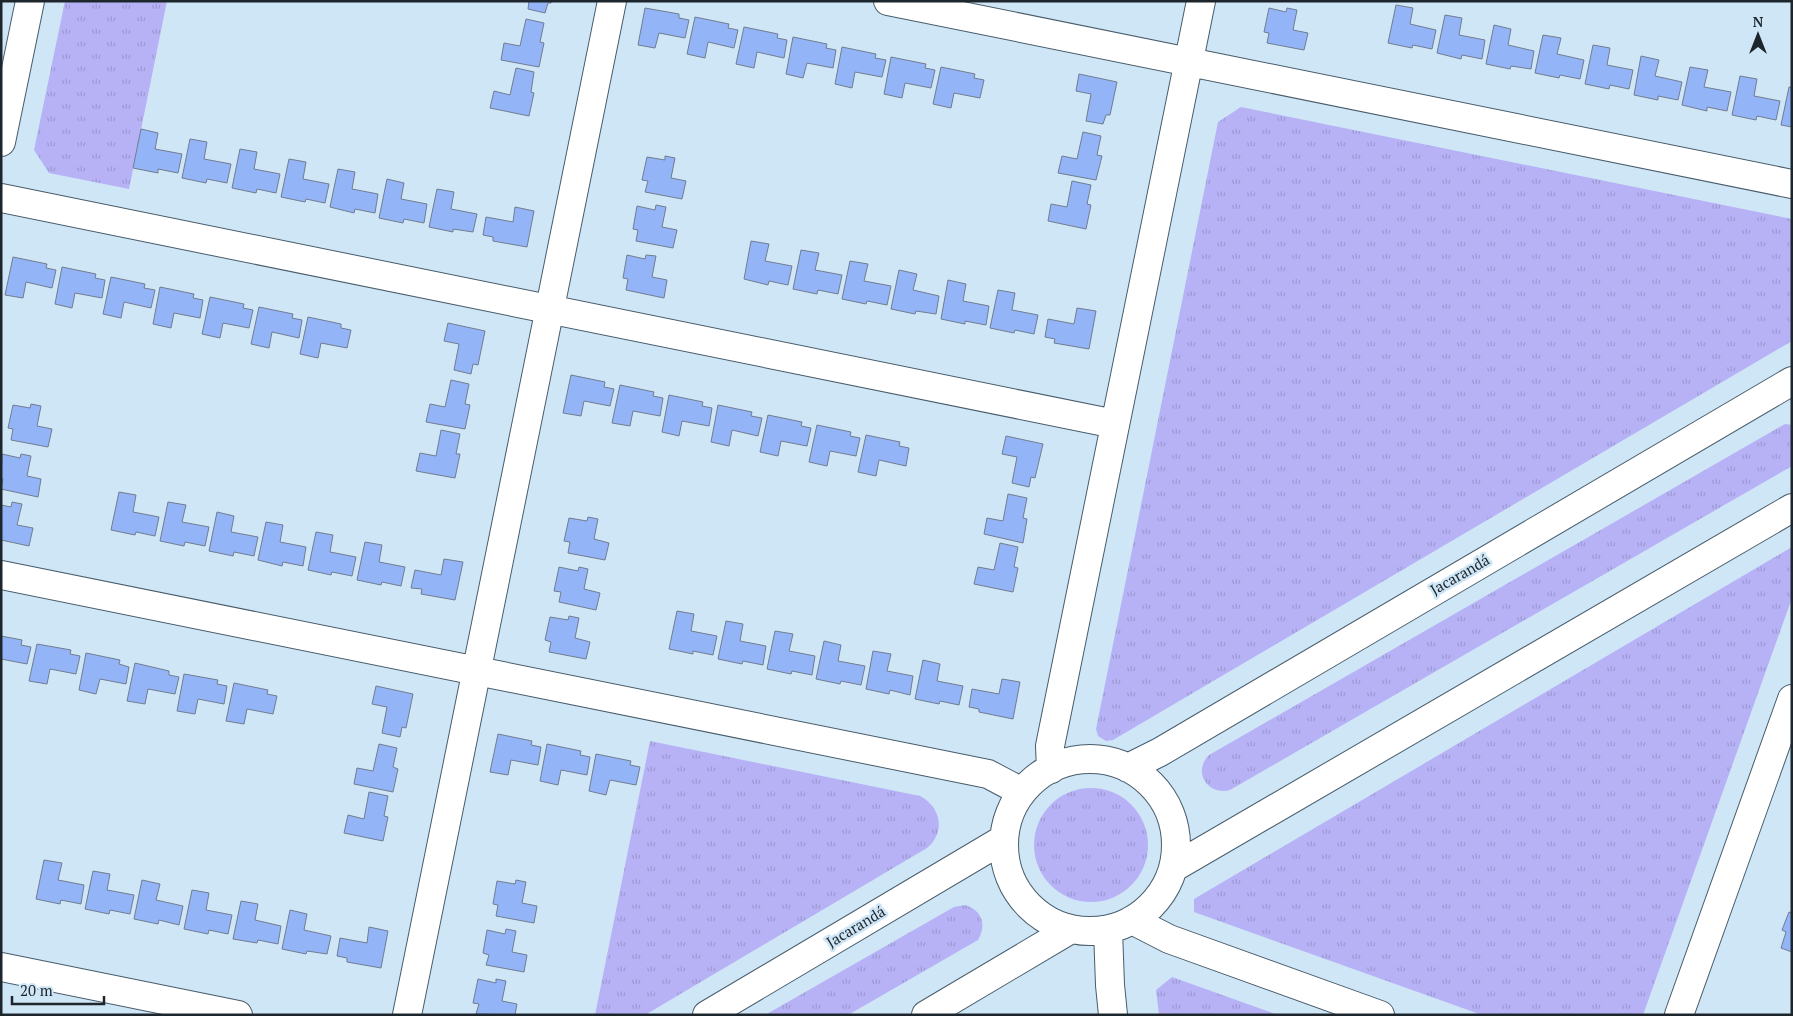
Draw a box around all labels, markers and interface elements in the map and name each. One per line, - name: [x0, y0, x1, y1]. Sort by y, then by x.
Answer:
- north arrow: [1733, 10, 1783, 60]
- text: N: [1753, 12, 1764, 31]
- street label: Jacarandá: [1426, 549, 1493, 599]
- street label: Jacarandá: [822, 901, 889, 952]
- scale bar: [12, 974, 105, 1006]
- text: 20 m: [20, 980, 53, 1000]

